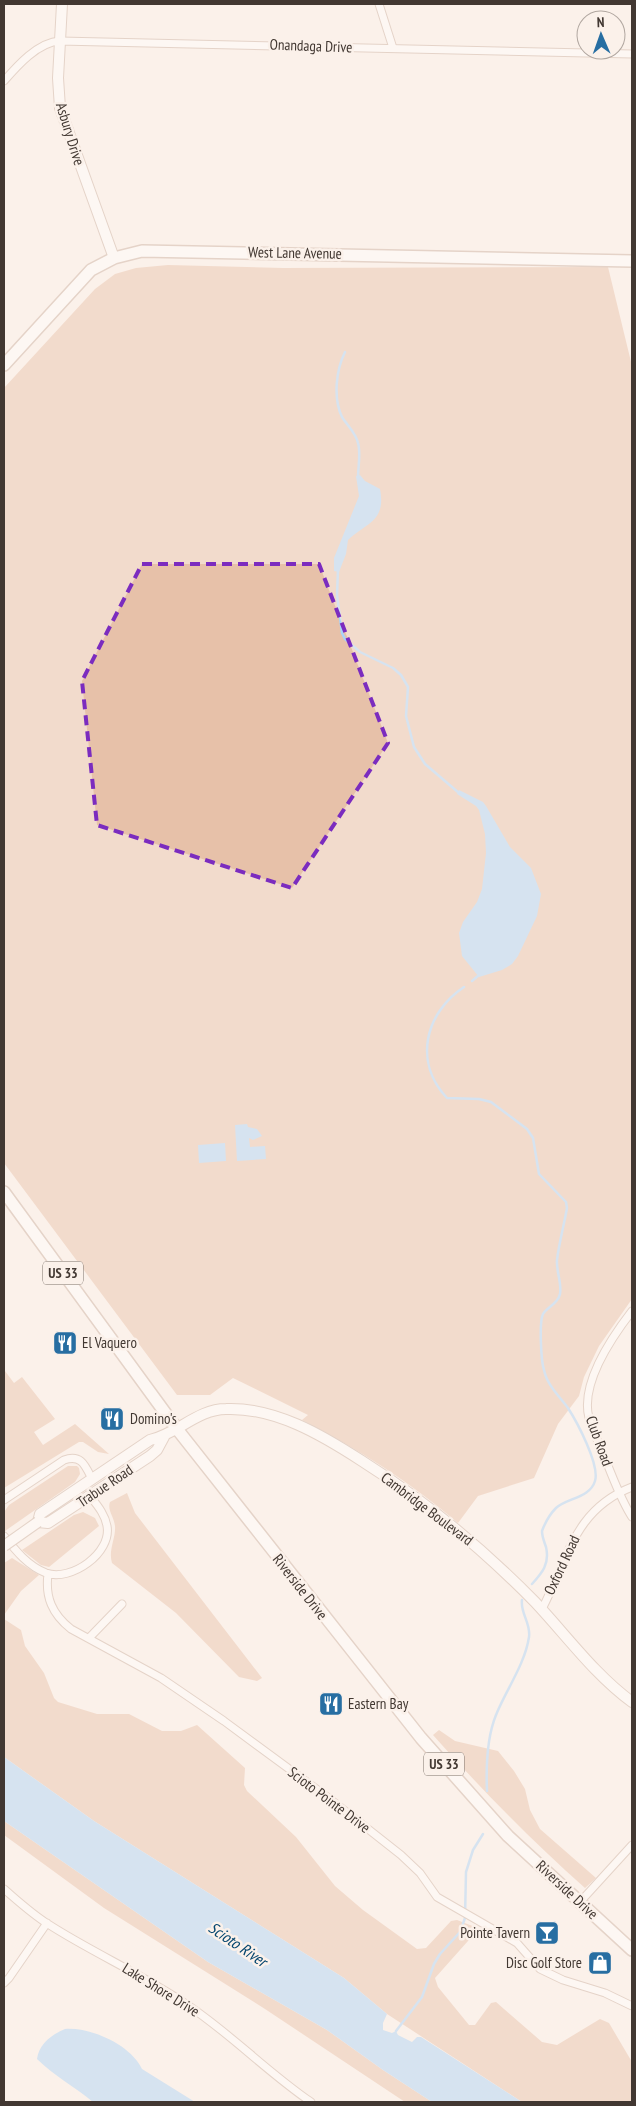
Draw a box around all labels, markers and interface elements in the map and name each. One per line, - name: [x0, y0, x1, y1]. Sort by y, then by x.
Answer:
- north arrow: [576, 10, 626, 60]
- text: N: [596, 13, 605, 31]
- street label: Onandaga Drive: [269, 35, 353, 56]
- street label: Asbury Drive: [52, 100, 89, 168]
- street label: West Lane Avenue: [248, 242, 342, 263]
- road number: US 33: [43, 1262, 83, 1284]
- restaurant icon: El Vaquero: [52, 1330, 78, 1356]
- place label: El Vaquero: [82, 1333, 137, 1352]
- restaurant icon: Domino's: [99, 1406, 125, 1432]
- place label: Domino's: [130, 1409, 177, 1428]
- street label: Club Road: [582, 1413, 617, 1469]
- street label: Trabue Road: [73, 1460, 136, 1511]
- street label: Cambridge Boulevard: [377, 1468, 477, 1549]
- street label: Oxford Road: [539, 1532, 584, 1598]
- street label: Riverside Drive: [269, 1550, 332, 1623]
- restaurant icon: Eastern Bay: [318, 1691, 344, 1717]
- place label: Eastern Bay: [348, 1694, 409, 1713]
- road number: US 33: [424, 1752, 464, 1776]
- street label: Scioto Pointe Drive: [284, 1762, 374, 1837]
- street label: Riverside Drive: [532, 1856, 602, 1923]
- water label: Scioto River: [205, 1917, 273, 1972]
- bar icon: Pointe Tavern: [534, 1920, 560, 1946]
- place label: Pointe Tavern: [460, 1923, 530, 1942]
- shop icon: Disc Golf Store: [587, 1950, 613, 1976]
- place label: Disc Golf Store: [506, 1953, 582, 1972]
- street label: Lake Shore Drive: [119, 1958, 203, 2021]

